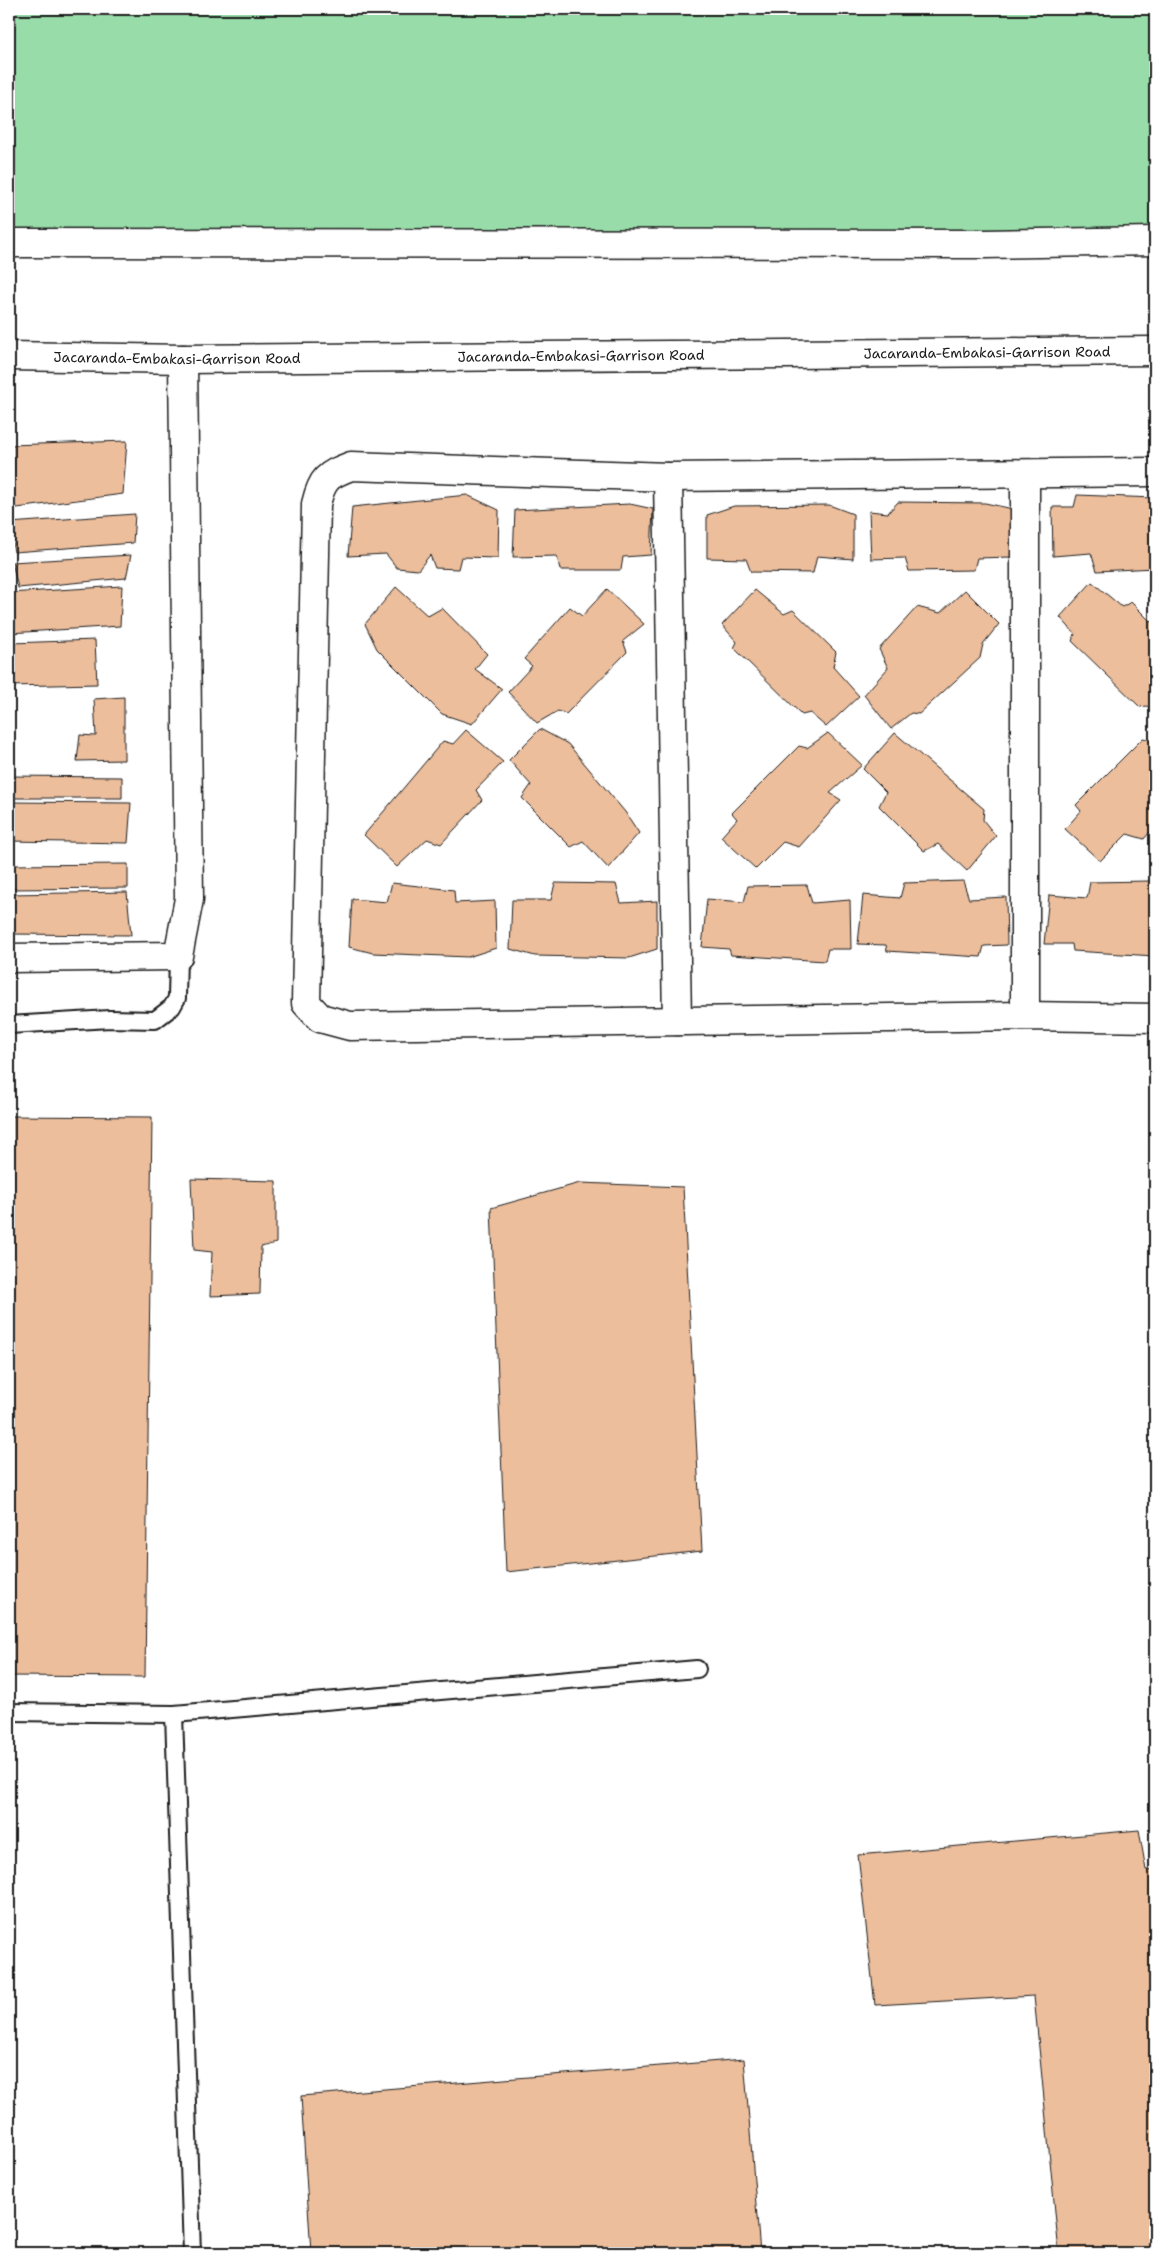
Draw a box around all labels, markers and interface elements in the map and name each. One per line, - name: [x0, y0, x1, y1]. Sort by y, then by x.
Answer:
- street label: Jacaranda-Embakasi-Garrison Road: [863, 342, 1111, 362]
- street label: Jacaranda-Embakasi-Garrison Road: [457, 346, 705, 366]
- street label: Jacaranda-Embakasi-Garrison Road: [53, 348, 301, 368]

